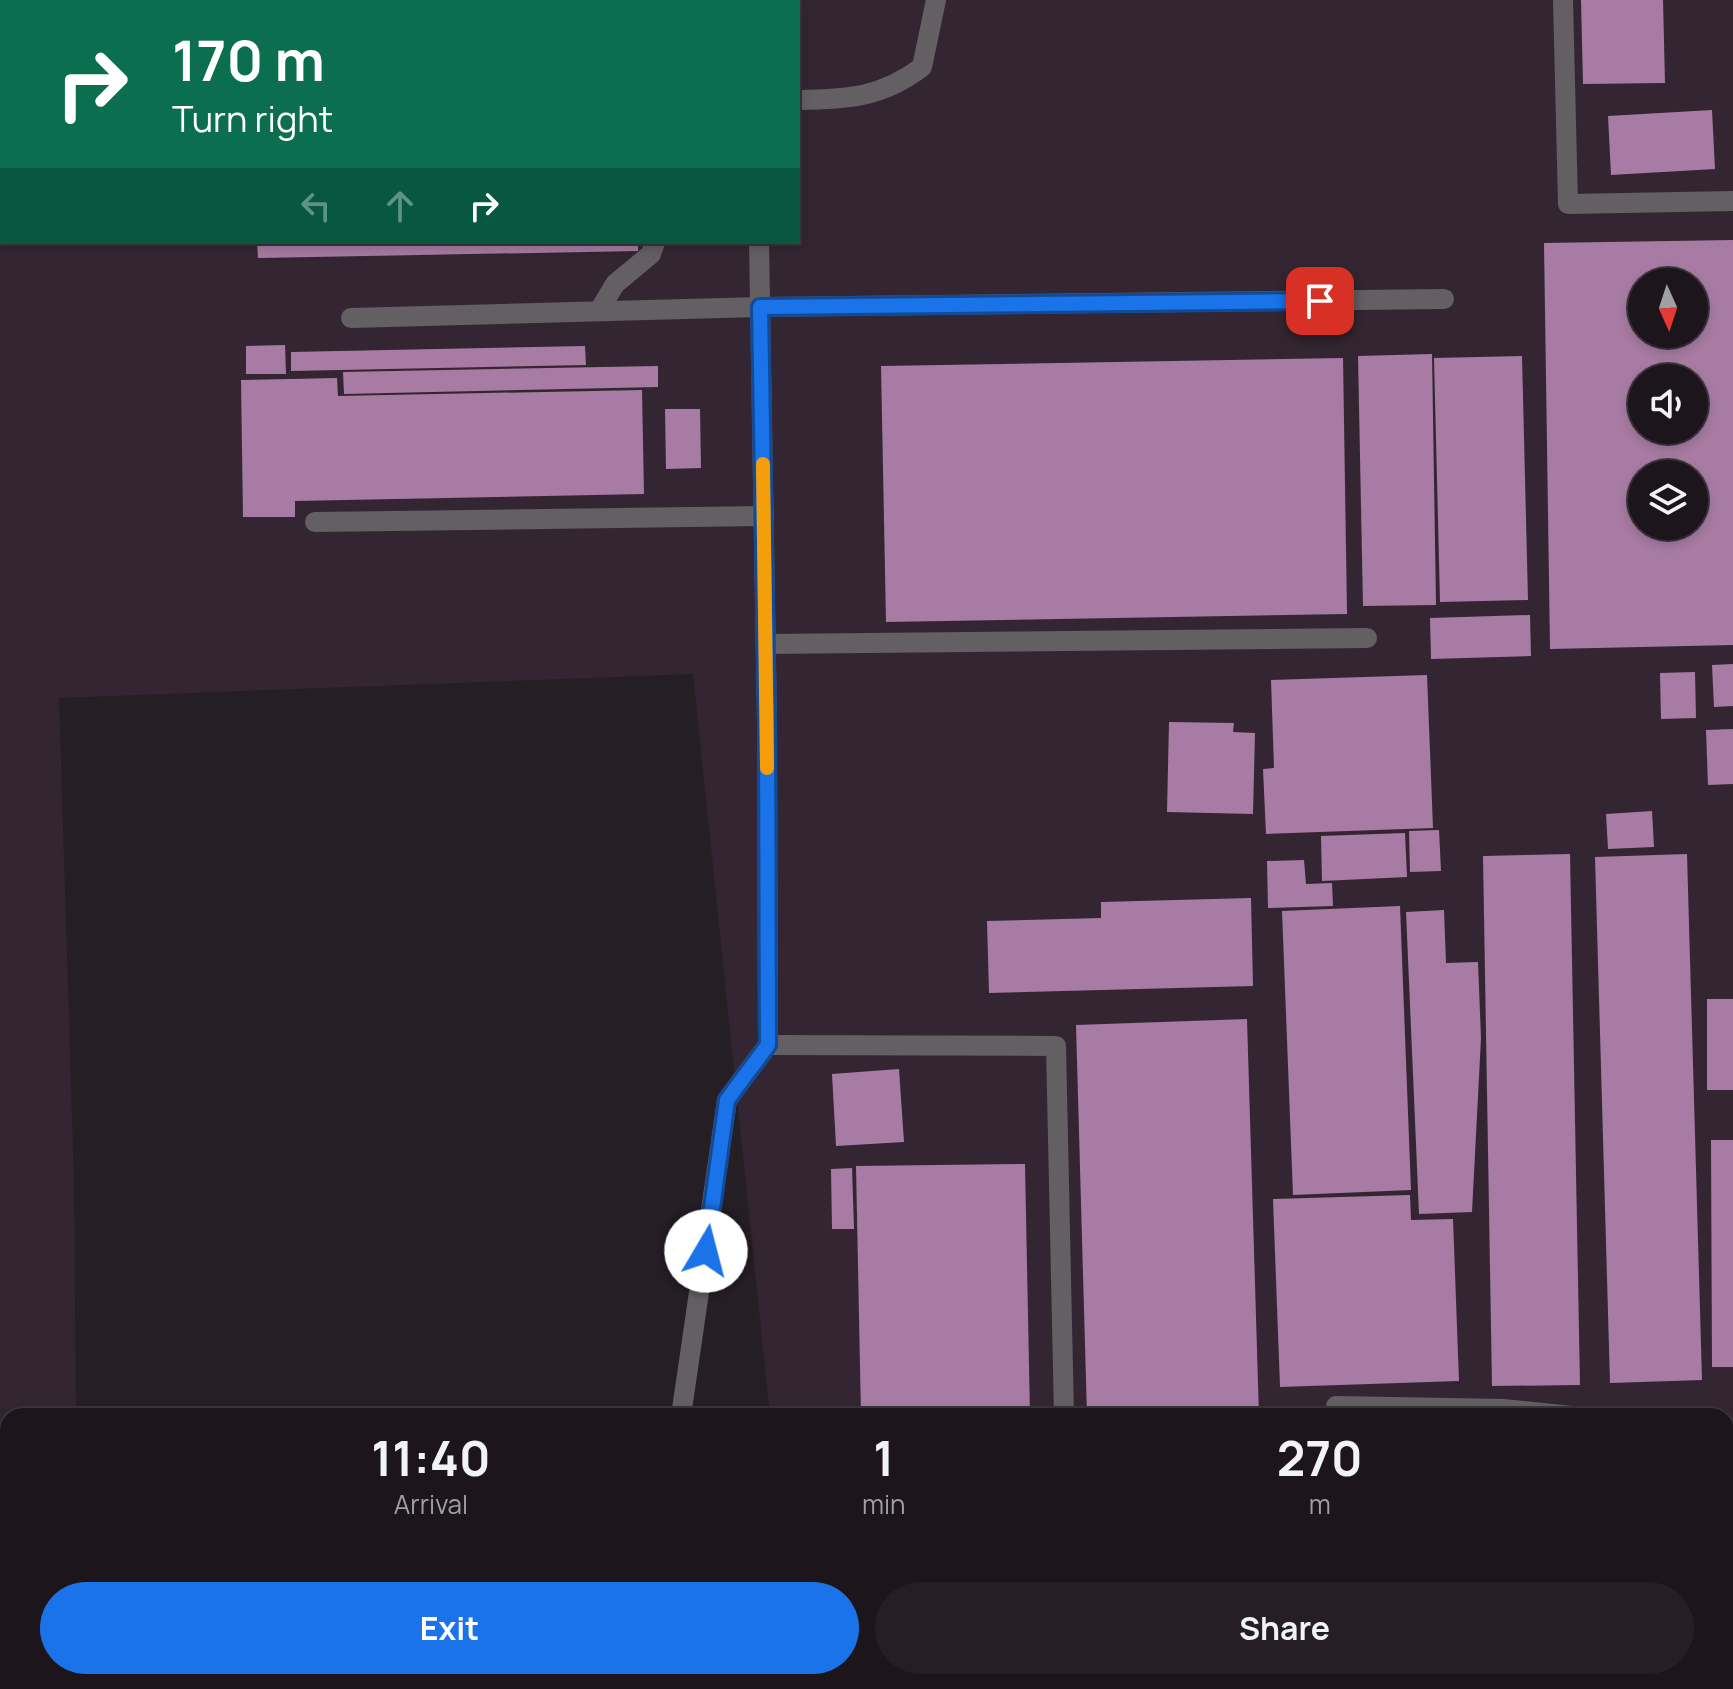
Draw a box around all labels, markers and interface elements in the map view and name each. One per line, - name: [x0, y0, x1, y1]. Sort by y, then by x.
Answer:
- text: 170 m: [172, 21, 325, 98]
- icon: right: [40, 32, 144, 136]
- text: Turn right: [172, 94, 333, 143]
- icon: left: [294, 184, 338, 228]
- icon: ahead: [378, 184, 422, 228]
- icon: right: [462, 184, 506, 228]
- pin: [1286, 267, 1354, 335]
- north arrow: [1628, 268, 1708, 348]
- map controls: [1628, 268, 1708, 540]
- icon: arrive: [1298, 279, 1342, 323]
- button: sound: [1628, 364, 1708, 444]
- button: layers: [1628, 460, 1708, 540]
- position arrow: [664, 1209, 748, 1293]
- text: 11:40: [371, 1425, 491, 1490]
- text: 1: [873, 1425, 894, 1490]
- text: 270: [1277, 1425, 1363, 1490]
- text: Arrival: [394, 1486, 468, 1522]
- text: min: [862, 1486, 906, 1522]
- text: m: [1309, 1486, 1331, 1522]
- button: Exit: [40, 1582, 859, 1674]
- button: Share: [875, 1582, 1694, 1674]

